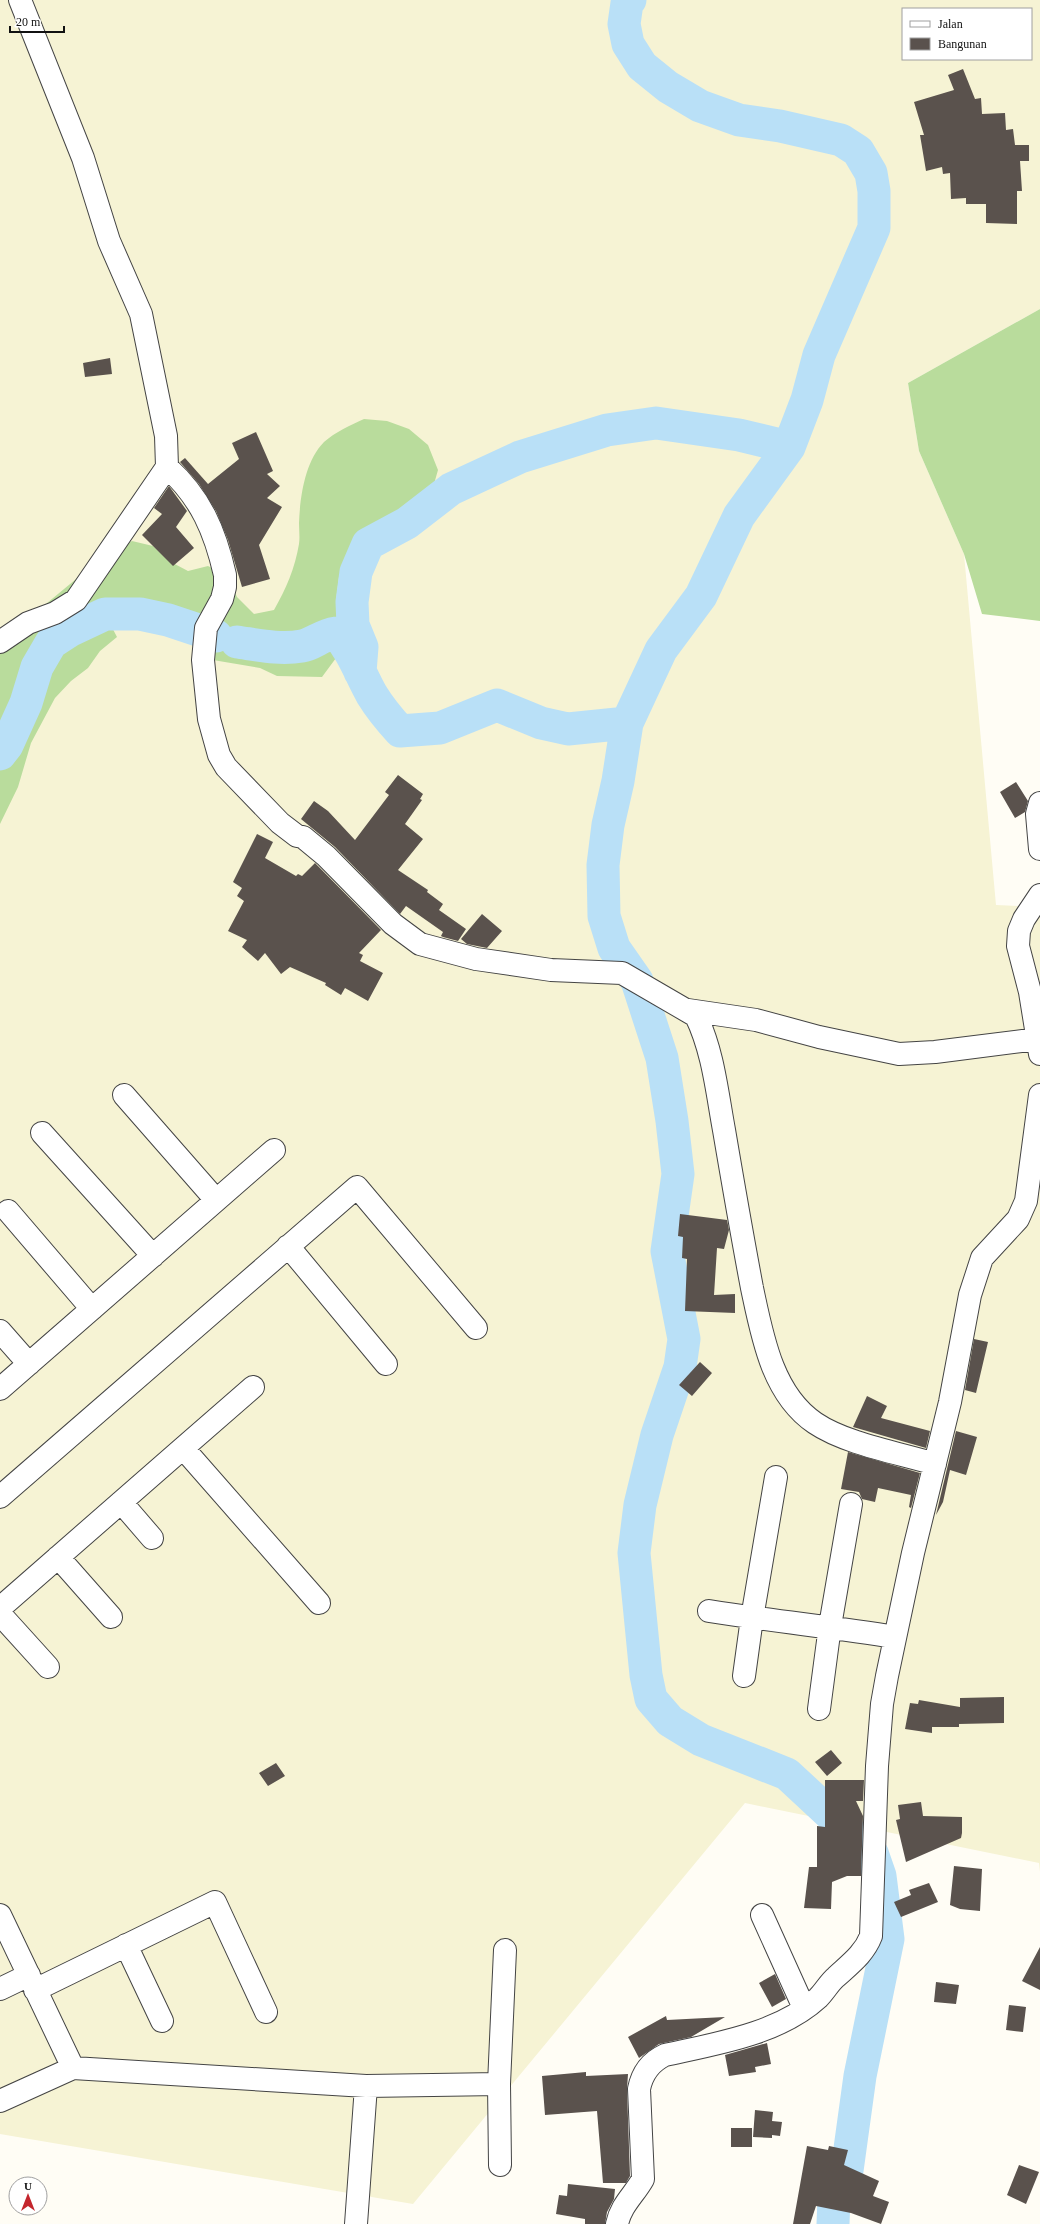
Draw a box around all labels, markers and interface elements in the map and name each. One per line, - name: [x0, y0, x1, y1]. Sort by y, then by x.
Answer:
- scale bar: [10, 8, 64, 34]
- legend: [902, 8, 1032, 60]
- text: 20 m: [16, 15, 41, 29]
- text: Jalan: [938, 17, 963, 31]
- text: Bangunan: [938, 37, 987, 51]
- north arrow: [8, 2176, 48, 2216]
- text: U: [24, 2180, 32, 2192]

